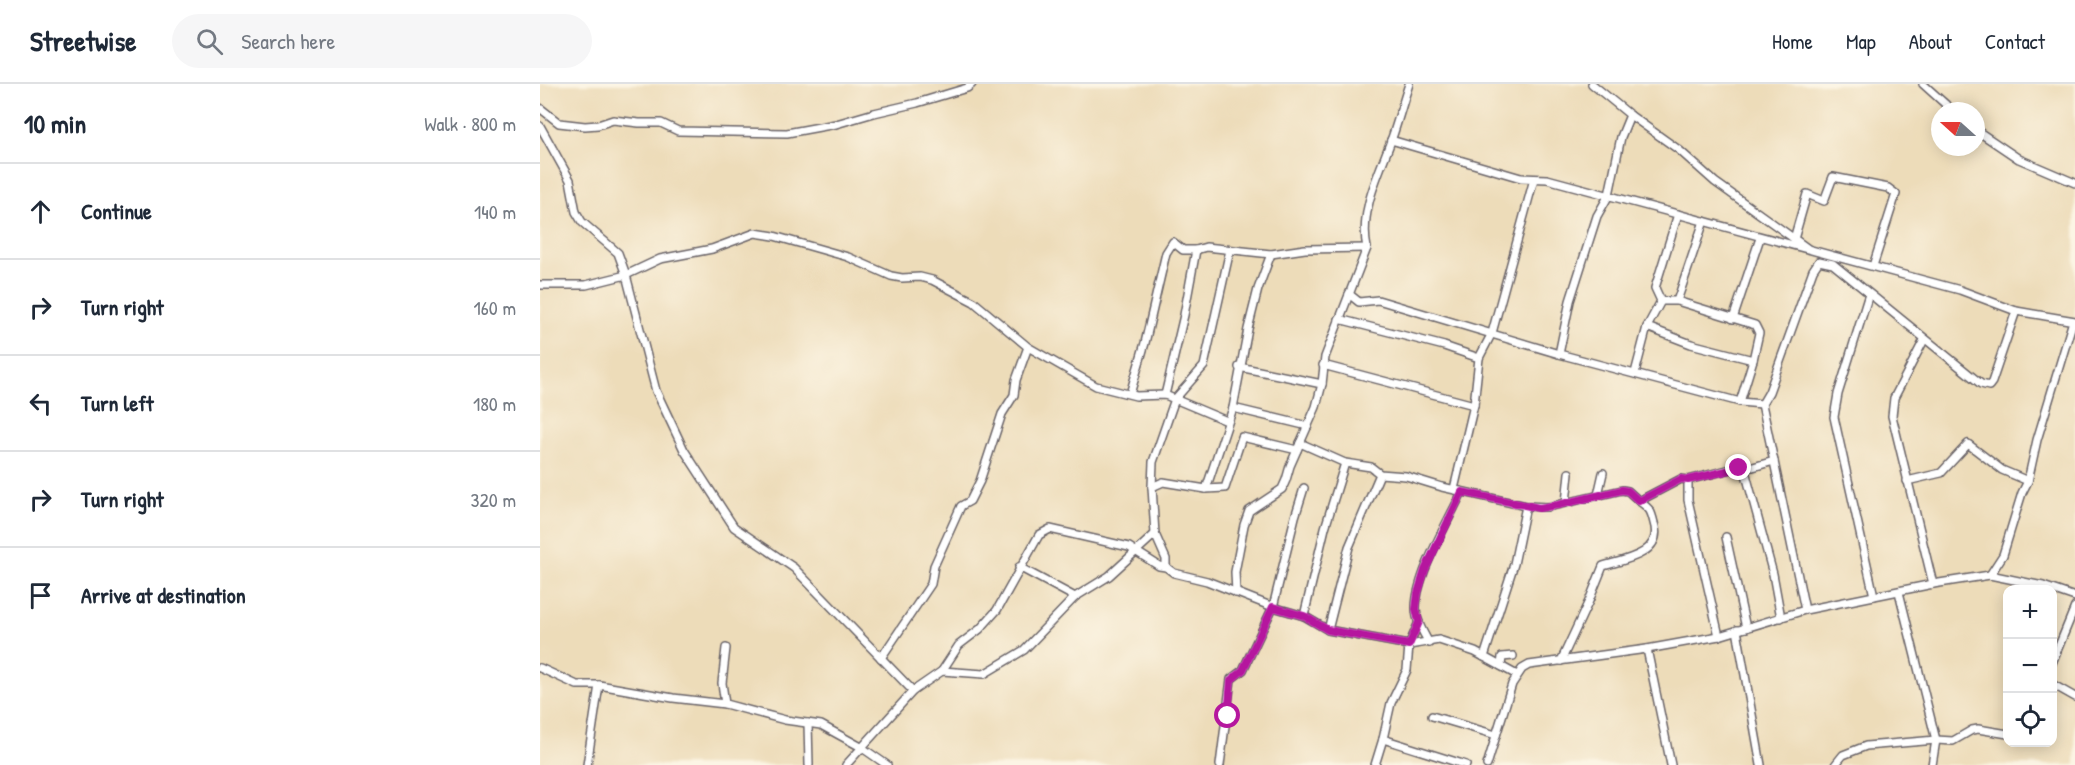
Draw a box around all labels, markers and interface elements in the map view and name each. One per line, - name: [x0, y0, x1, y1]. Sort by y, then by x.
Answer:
- search box: [172, 14, 592, 68]
- text: Streetwise: [30, 22, 136, 60]
- icon: search: [193, 25, 226, 58]
- text: Search here: [241, 26, 335, 56]
- text: Home: [1772, 27, 1813, 56]
- text: Map: [1846, 27, 1876, 56]
- text: About: [1909, 27, 1952, 56]
- text: Contact: [1985, 27, 2045, 56]
- north arrow: [1931, 102, 1985, 156]
- text: 10 min: [24, 106, 86, 141]
- text: Walk · 800 m: [424, 110, 516, 137]
- icon: ahead: [24, 195, 57, 228]
- text: Continue: [81, 196, 152, 226]
- text: 140 m: [474, 198, 516, 225]
- icon: right: [24, 291, 57, 324]
- text: Turn right: [81, 292, 164, 322]
- text: 160 m: [474, 294, 516, 321]
- icon: left: [24, 387, 57, 420]
- text: Turn left: [81, 388, 154, 418]
- text: 180 m: [473, 390, 516, 417]
- route end: [1725, 454, 1751, 480]
- icon: right: [24, 483, 57, 516]
- text: Turn right: [81, 484, 164, 514]
- text: 320 m: [471, 486, 516, 513]
- icon: arrive: [24, 579, 57, 612]
- text: Arrive at destination: [81, 580, 246, 610]
- map controls: [2003, 585, 2057, 747]
- button: +: [2003, 585, 2057, 639]
- button: −: [2003, 639, 2057, 693]
- button: locate: [2003, 693, 2057, 747]
- route start: [1214, 702, 1240, 728]

